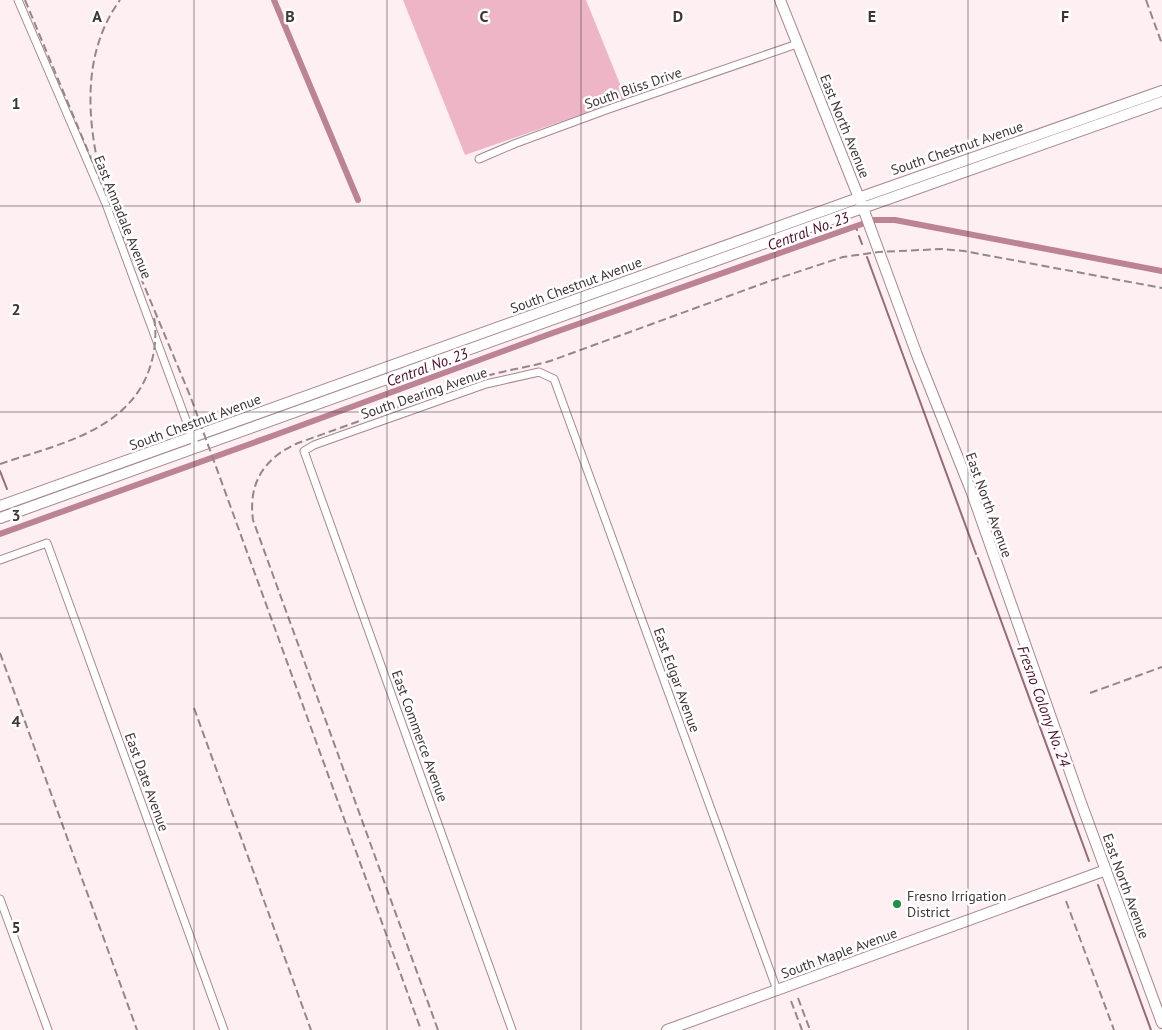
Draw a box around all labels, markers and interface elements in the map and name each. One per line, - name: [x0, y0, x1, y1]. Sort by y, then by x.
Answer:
- text: A: [92, 6, 102, 26]
- text: B: [285, 6, 295, 26]
- text: C: [480, 6, 489, 26]
- text: D: [673, 6, 683, 26]
- text: E: [868, 6, 876, 26]
- text: F: [1061, 6, 1069, 26]
- street label: South Bliss Drive: [582, 63, 684, 113]
- street label: East North Avenue: [816, 71, 874, 181]
- text: 1: [11, 93, 21, 113]
- street label: South Chestnut Avenue: [888, 117, 1026, 179]
- street label: East Annadale Avenue: [90, 153, 156, 281]
- water label: Central No. 23: [765, 207, 852, 255]
- street label: South Chestnut Avenue: [508, 253, 644, 317]
- text: 2: [11, 299, 21, 319]
- water label: Central No. 23: [384, 343, 471, 391]
- street label: South Dearing Avenue: [358, 363, 490, 423]
- street label: South Chestnut Avenue: [127, 390, 263, 454]
- street label: East North Avenue: [962, 450, 1016, 560]
- text: 3: [11, 505, 21, 525]
- street label: East Edgar Avenue: [650, 625, 704, 735]
- water label: Fresno Colony No. 24: [1013, 643, 1075, 769]
- street label: East Commerce Avenue: [388, 668, 452, 804]
- text: 4: [11, 711, 21, 731]
- street label: East Date Avenue: [121, 730, 173, 834]
- street label: East North Avenue: [1099, 831, 1153, 941]
- place label: Fresno Irrigation District: [907, 887, 1006, 921]
- marker: Fresno Irrigation District: [891, 898, 903, 910]
- text: 5: [11, 917, 21, 937]
- street label: South Maple Avenue: [778, 924, 900, 982]

